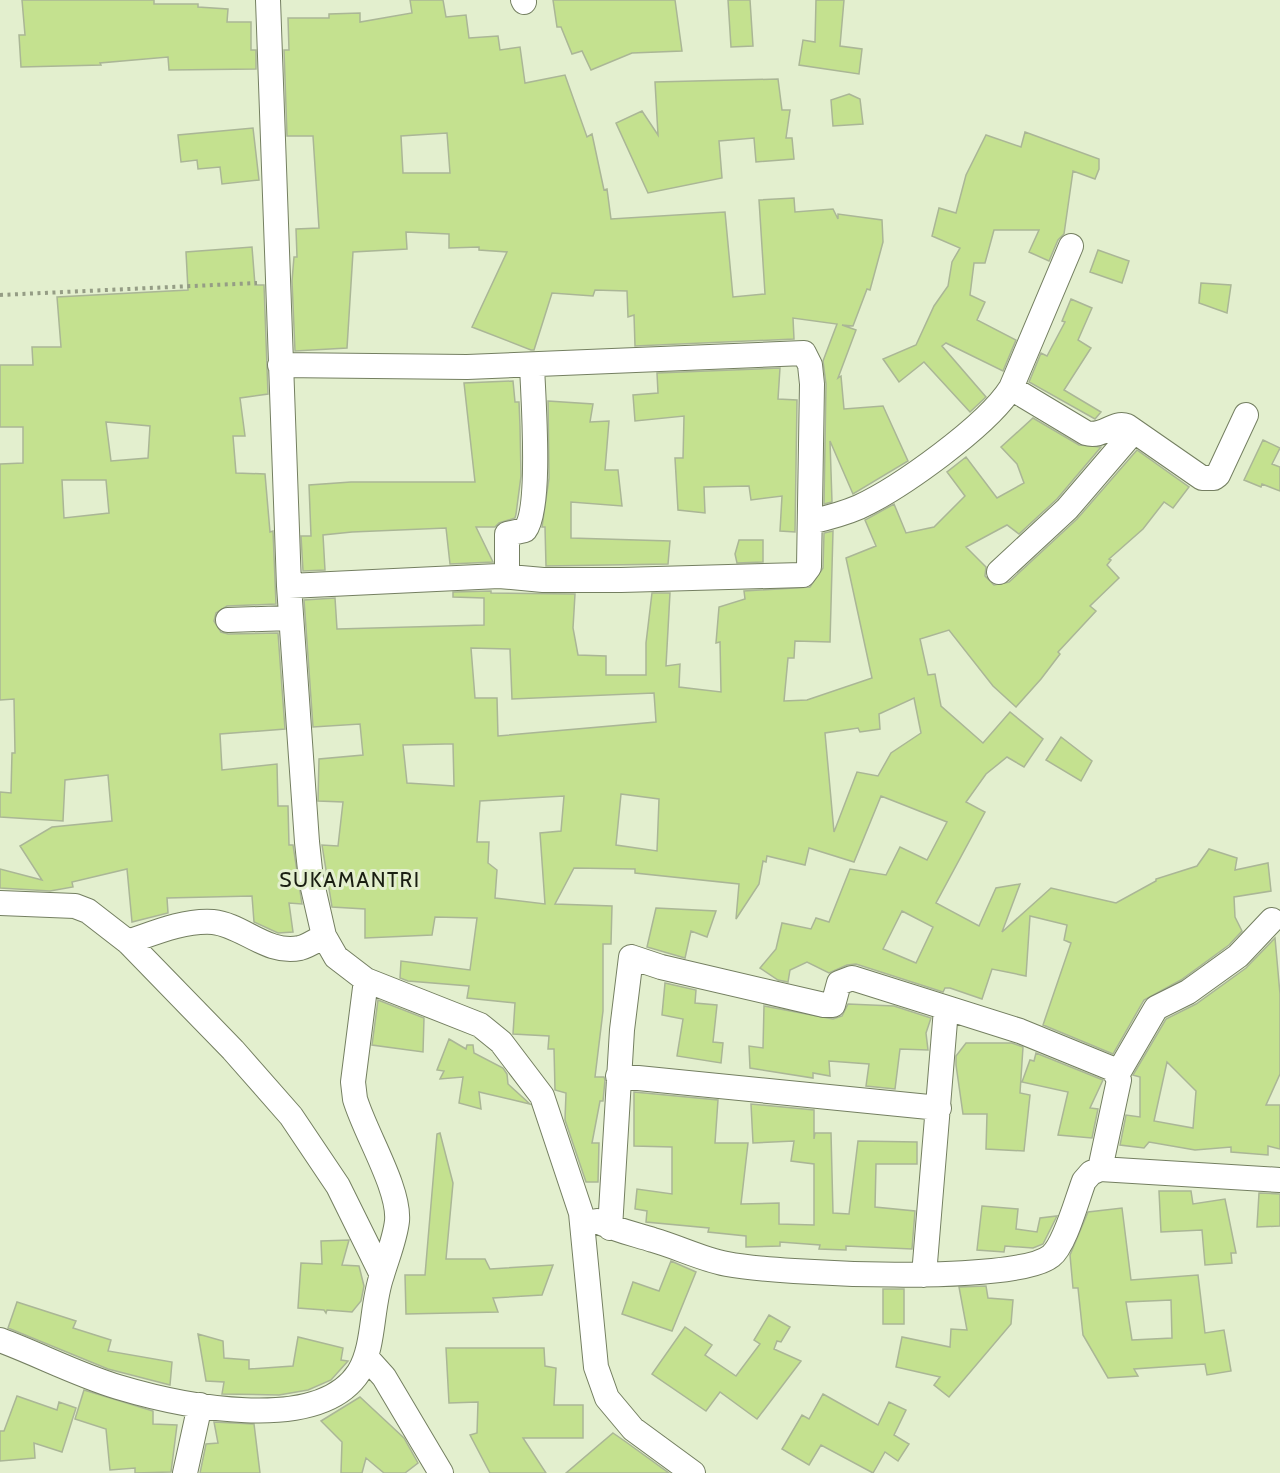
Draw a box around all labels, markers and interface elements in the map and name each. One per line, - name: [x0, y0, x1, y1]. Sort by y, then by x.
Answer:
- district label: SUKAMANTRI: [279, 867, 421, 892]

